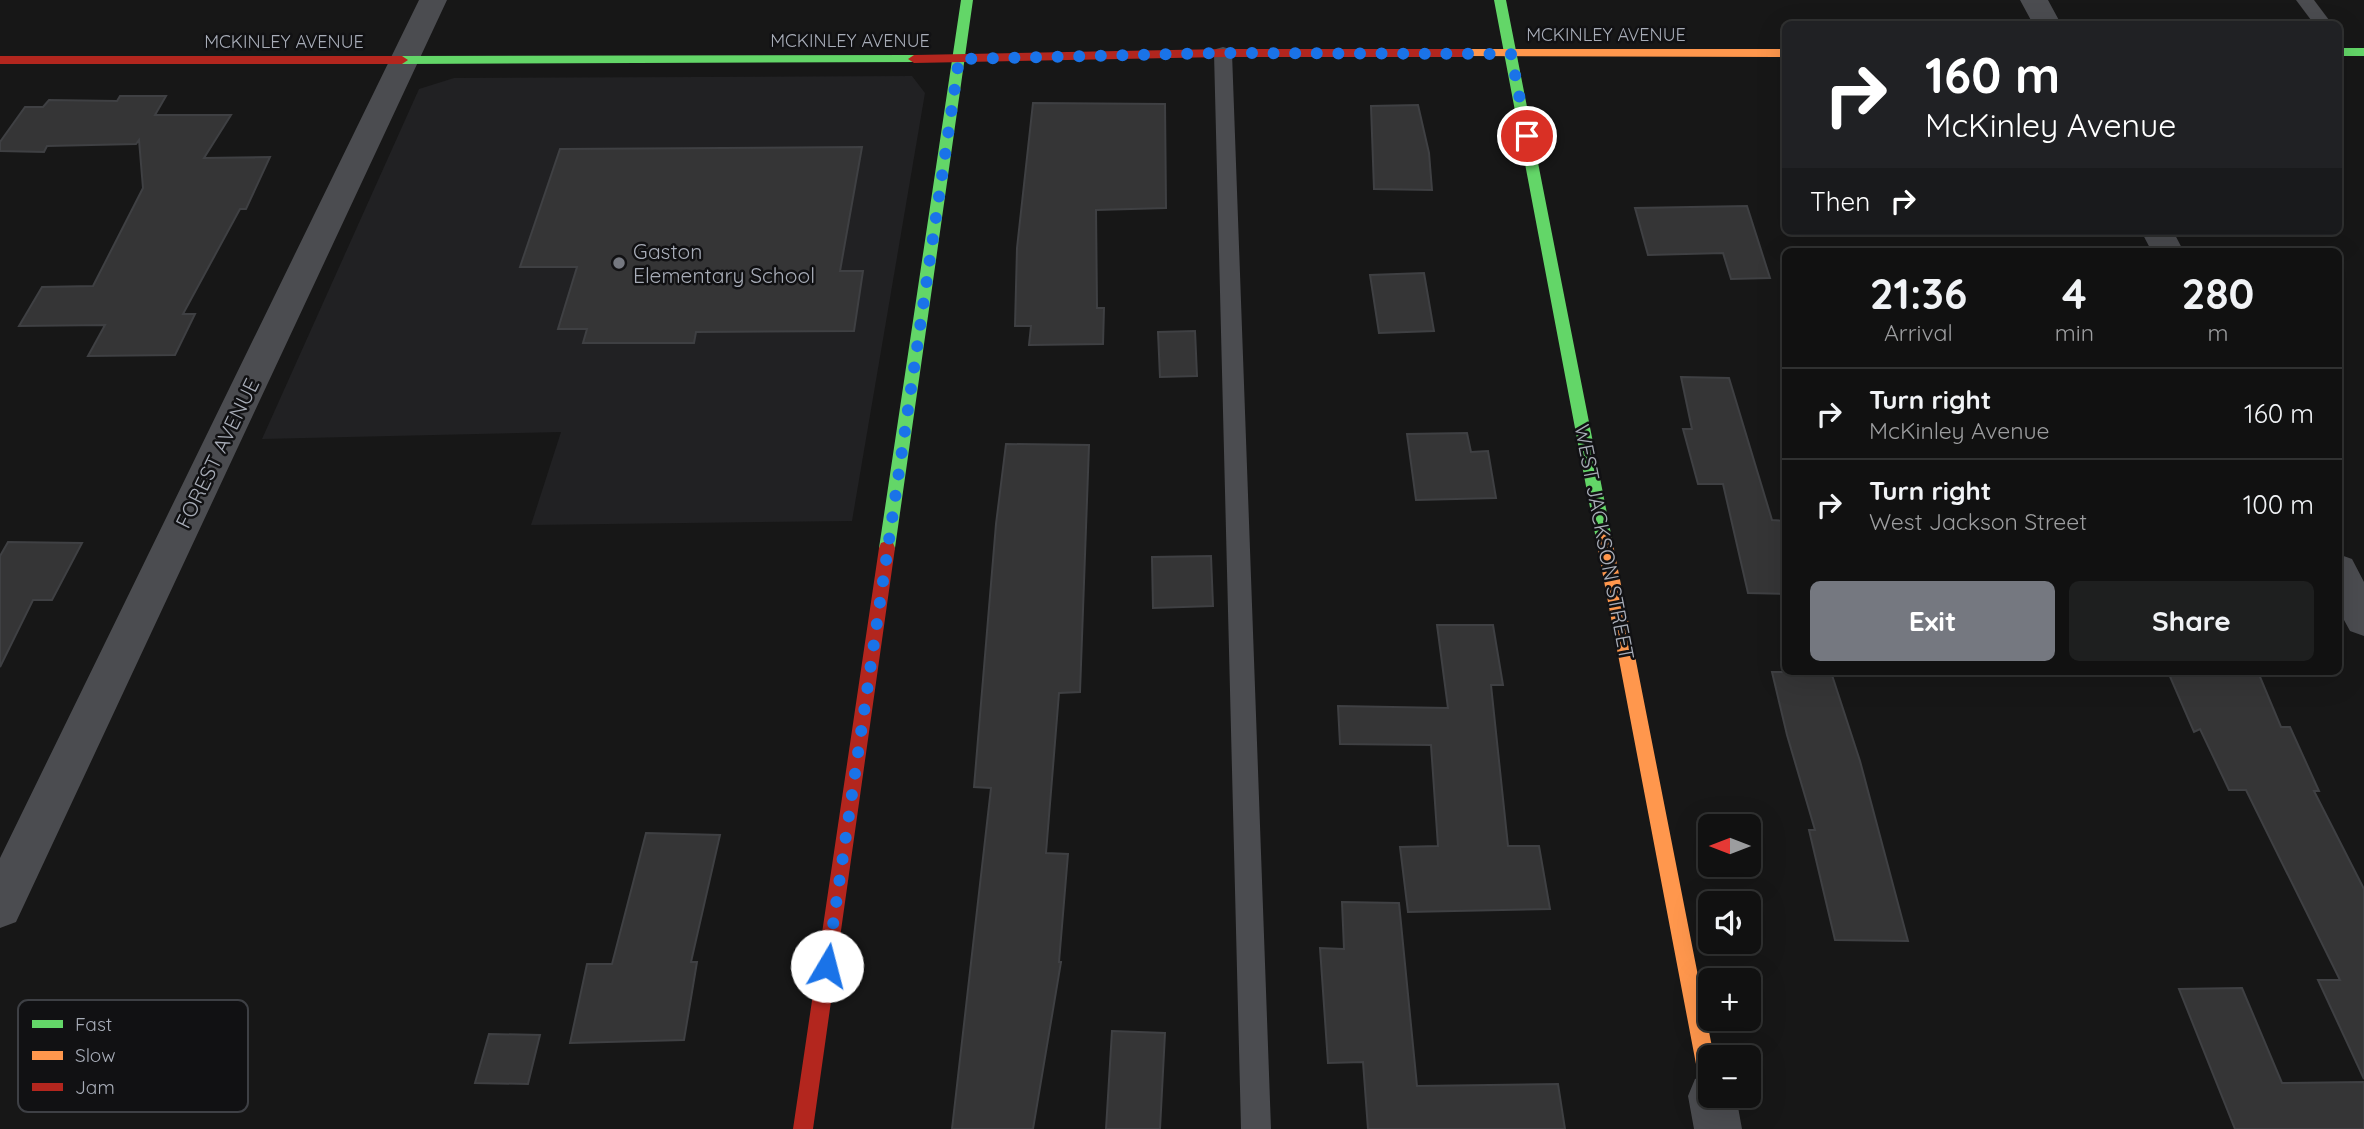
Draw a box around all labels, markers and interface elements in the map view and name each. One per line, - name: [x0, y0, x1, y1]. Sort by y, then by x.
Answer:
- street label: MCKINLEY AVENUE: [1526, 23, 1686, 46]
- street label: MCKINLEY AVENUE: [770, 29, 930, 52]
- street label: MCKINLEY AVENUE: [204, 30, 364, 53]
- text: 160 m: [1925, 44, 2060, 105]
- icon: right: [1810, 49, 1901, 140]
- text: McKinley Avenue: [1925, 105, 2176, 145]
- pin: [1497, 106, 1557, 166]
- icon: arrive: [1508, 117, 1546, 155]
- icon: right: [1884, 182, 1922, 220]
- text: Then: [1810, 185, 1870, 218]
- place label: Gaston Elementary School: [633, 238, 815, 288]
- marker: Gaston Elementary School: [611, 255, 627, 271]
- text: 21:36: [1870, 267, 1967, 320]
- text: 4: [2062, 267, 2087, 320]
- text: 280: [2182, 267, 2254, 320]
- text: Arrival: [1884, 318, 1953, 347]
- text: min: [2055, 318, 2094, 347]
- text: m: [2207, 318, 2228, 347]
- street label: FOREST AVENUE: [169, 374, 265, 532]
- text: Turn right: [1869, 383, 1991, 416]
- icon: right: [1810, 395, 1848, 433]
- text: 160 m: [2244, 397, 2314, 430]
- text: McKinley Avenue: [1869, 416, 2050, 445]
- street label: WEST JACKSON STREET: [1569, 422, 1641, 662]
- text: Turn right: [1869, 474, 1991, 507]
- icon: right: [1810, 486, 1848, 524]
- text: 100 m: [2243, 488, 2314, 521]
- text: West Jackson Street: [1869, 507, 2087, 536]
- button: Exit: [1810, 581, 2055, 661]
- button: Share: [2069, 581, 2314, 661]
- north arrow: [1698, 814, 1760, 877]
- map controls: [1698, 814, 1761, 1108]
- button: sound: [1698, 891, 1761, 954]
- position arrow: [790, 929, 864, 1003]
- button: +: [1698, 968, 1761, 1031]
- legend: [18, 1000, 248, 1112]
- text: Fast: [75, 1012, 112, 1036]
- text: Slow: [75, 1043, 116, 1067]
- button: −: [1698, 1045, 1761, 1108]
- text: Jam: [75, 1075, 115, 1099]

